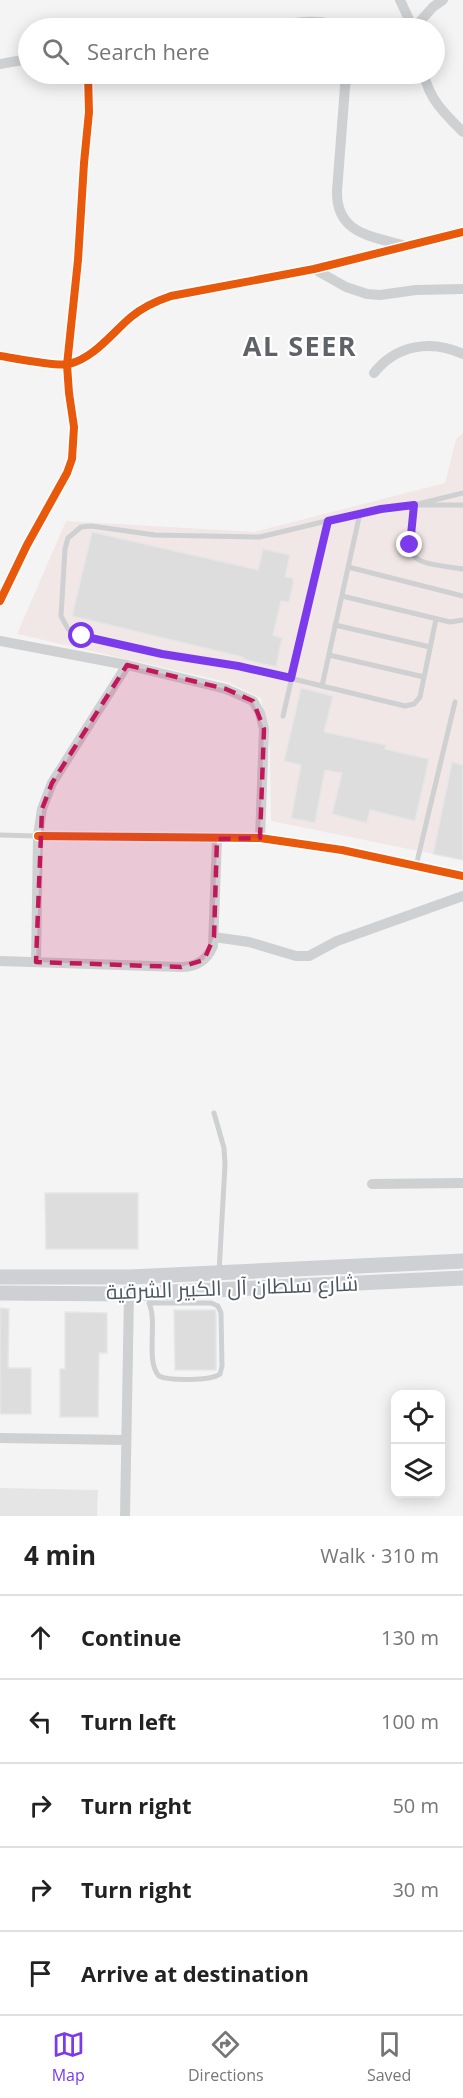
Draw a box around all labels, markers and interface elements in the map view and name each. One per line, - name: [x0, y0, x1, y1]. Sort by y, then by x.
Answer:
- search box: [18, 18, 445, 84]
- icon: search: [39, 35, 72, 68]
- text: Search here: [87, 36, 210, 66]
- district label: AL SEER: [243, 327, 357, 364]
- route end: [396, 531, 422, 557]
- route start: [68, 622, 94, 648]
- street label: شارع سلطان آل الكبير الشرقية: [105, 1269, 359, 1306]
- map controls: [391, 1390, 445, 1498]
- button: locate: [391, 1390, 445, 1444]
- button: layers: [391, 1444, 445, 1498]
- text: 4 min: [24, 1537, 96, 1573]
- text: Walk · 310 m: [320, 1542, 439, 1569]
- icon: ahead: [24, 1621, 57, 1654]
- text: Continue: [81, 1622, 181, 1652]
- text: 130 m: [381, 1624, 439, 1651]
- icon: left: [24, 1705, 57, 1738]
- text: Turn left: [81, 1706, 176, 1736]
- text: 100 m: [381, 1708, 439, 1735]
- icon: right: [24, 1789, 57, 1822]
- text: Turn right: [81, 1790, 192, 1820]
- text: 50 m: [392, 1792, 439, 1819]
- icon: right: [24, 1873, 57, 1906]
- text: Turn right: [81, 1874, 192, 1904]
- text: 30 m: [392, 1876, 439, 1903]
- icon: arrive: [24, 1957, 57, 1990]
- text: Arrive at destination: [81, 1958, 309, 1988]
- tab: Map: [52, 2028, 85, 2086]
- tab: Directions: [188, 2028, 264, 2086]
- tab: Saved: [367, 2028, 411, 2086]

